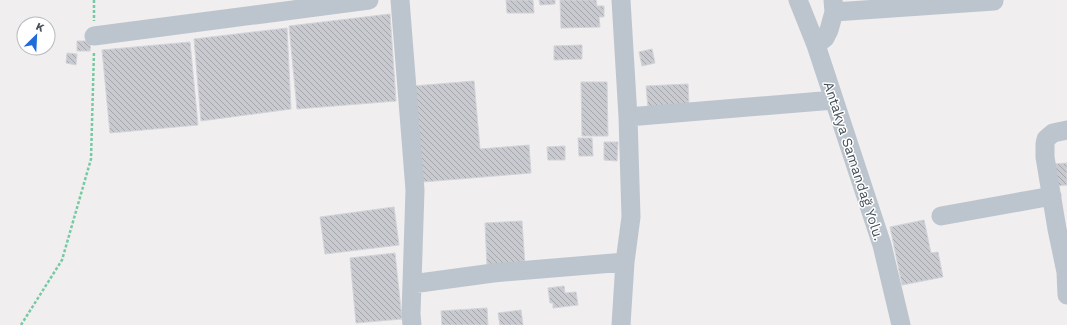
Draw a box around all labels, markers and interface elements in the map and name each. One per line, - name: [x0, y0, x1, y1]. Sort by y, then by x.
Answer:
- north arrow: [16, 16, 56, 56]
- text: K: [34, 20, 46, 35]
- street label: Antakya Samandağ Yolu.: [821, 80, 887, 242]

